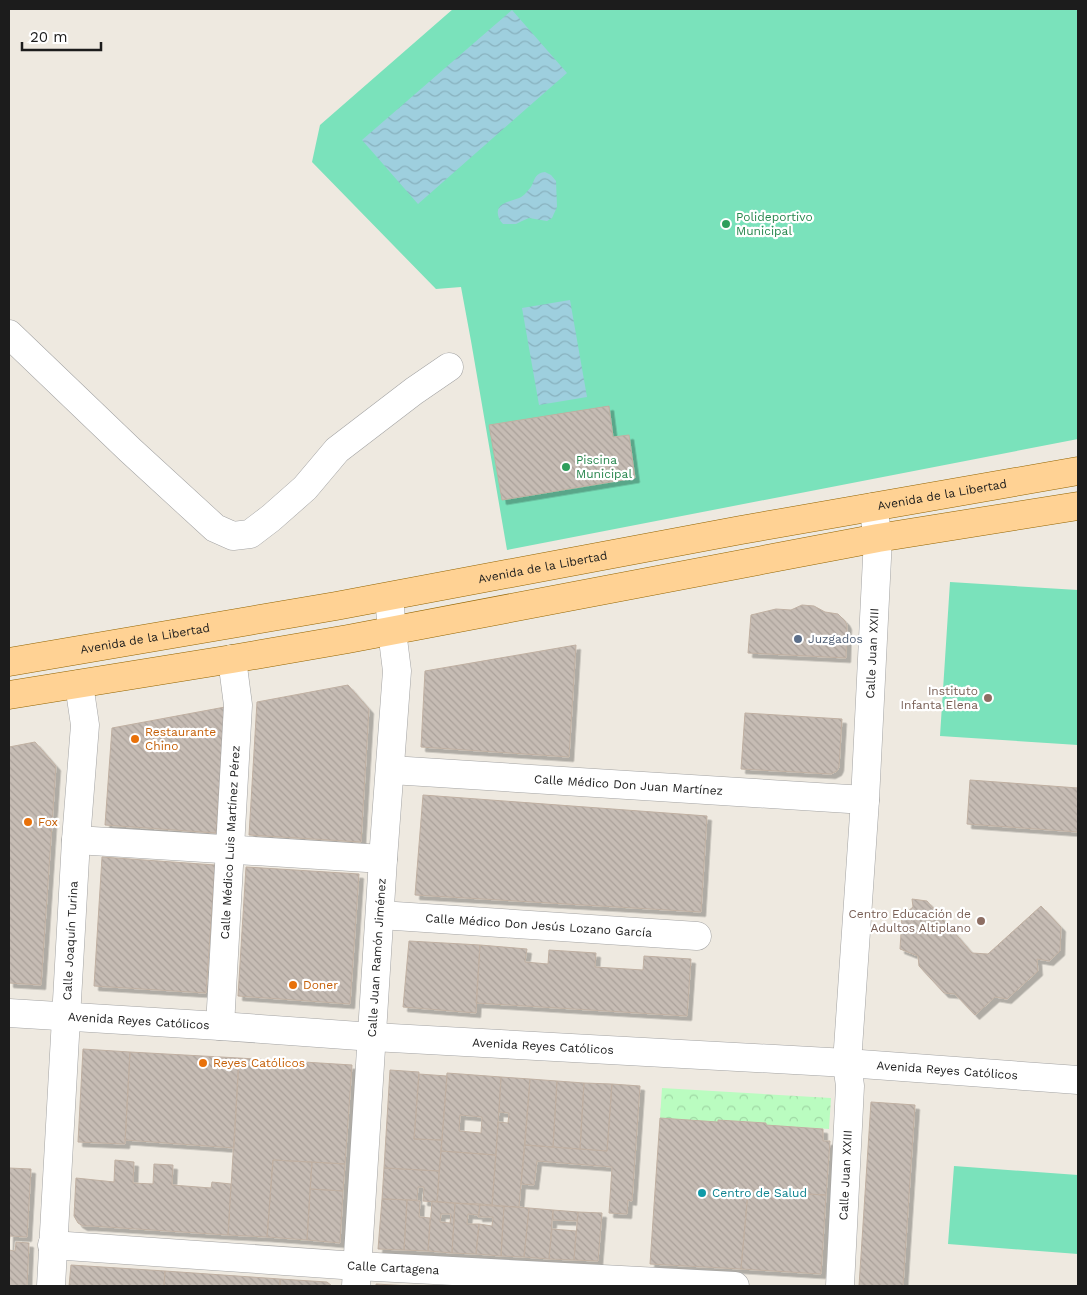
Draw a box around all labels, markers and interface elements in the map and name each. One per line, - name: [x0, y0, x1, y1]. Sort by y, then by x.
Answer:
- scale bar: [22, 20, 101, 52]
- text: 20 m: [30, 28, 68, 46]
- place label: Polideportivo Municipal: [736, 210, 813, 238]
- marker: Polideportivo Municipal: [720, 218, 732, 230]
- place label: Piscina Municipal: [576, 453, 632, 481]
- marker: Piscina Municipal: [560, 461, 572, 473]
- street label: Avenida de la Libertad: [876, 477, 1008, 513]
- street label: Avenida de la Libertad: [477, 548, 608, 586]
- street label: Calle Juan XXIII: [863, 608, 882, 699]
- street label: Avenida de la Libertad: [79, 621, 211, 657]
- place label: Juzgados: [808, 632, 863, 646]
- marker: Juzgados: [792, 633, 804, 645]
- place label: Instituto Infanta Elena: [901, 684, 978, 712]
- marker: Instituto Infanta Elena: [982, 692, 994, 704]
- place label: Restaurante Chino: [145, 725, 216, 753]
- marker: Restaurante Chino: [129, 733, 141, 745]
- street label: Calle Médico Luis Martínez Pérez: [218, 745, 243, 940]
- street label: Calle Médico Don Juan Martínez: [534, 772, 723, 798]
- place label: Fox: [38, 815, 58, 829]
- marker: Fox: [22, 816, 34, 828]
- street label: Calle Juan Ramón Jiménez: [365, 878, 389, 1038]
- street label: Calle Joaquín Turina: [60, 880, 81, 1001]
- place label: Centro Educación de Adultos Altiplano: [849, 907, 971, 935]
- street label: Calle Médico Don Jesús Lozano García: [425, 911, 653, 940]
- marker: Centro Educación de Adultos Altiplano: [975, 915, 987, 927]
- place label: Doner: [303, 978, 338, 992]
- marker: Doner: [287, 979, 299, 991]
- street label: Avenida Reyes Católicos: [68, 1010, 210, 1032]
- street label: Avenida Reyes Católicos: [472, 1035, 614, 1057]
- place label: Reyes Católicos: [213, 1056, 305, 1070]
- marker: Reyes Católicos: [197, 1057, 209, 1069]
- street label: Avenida Reyes Católicos: [876, 1058, 1018, 1083]
- street label: Calle Juan XXIII: [836, 1130, 855, 1221]
- place label: Centro de Salud: [712, 1186, 807, 1200]
- marker: Centro de Salud: [696, 1187, 708, 1199]
- street label: Calle Cartagena: [347, 1258, 440, 1277]

